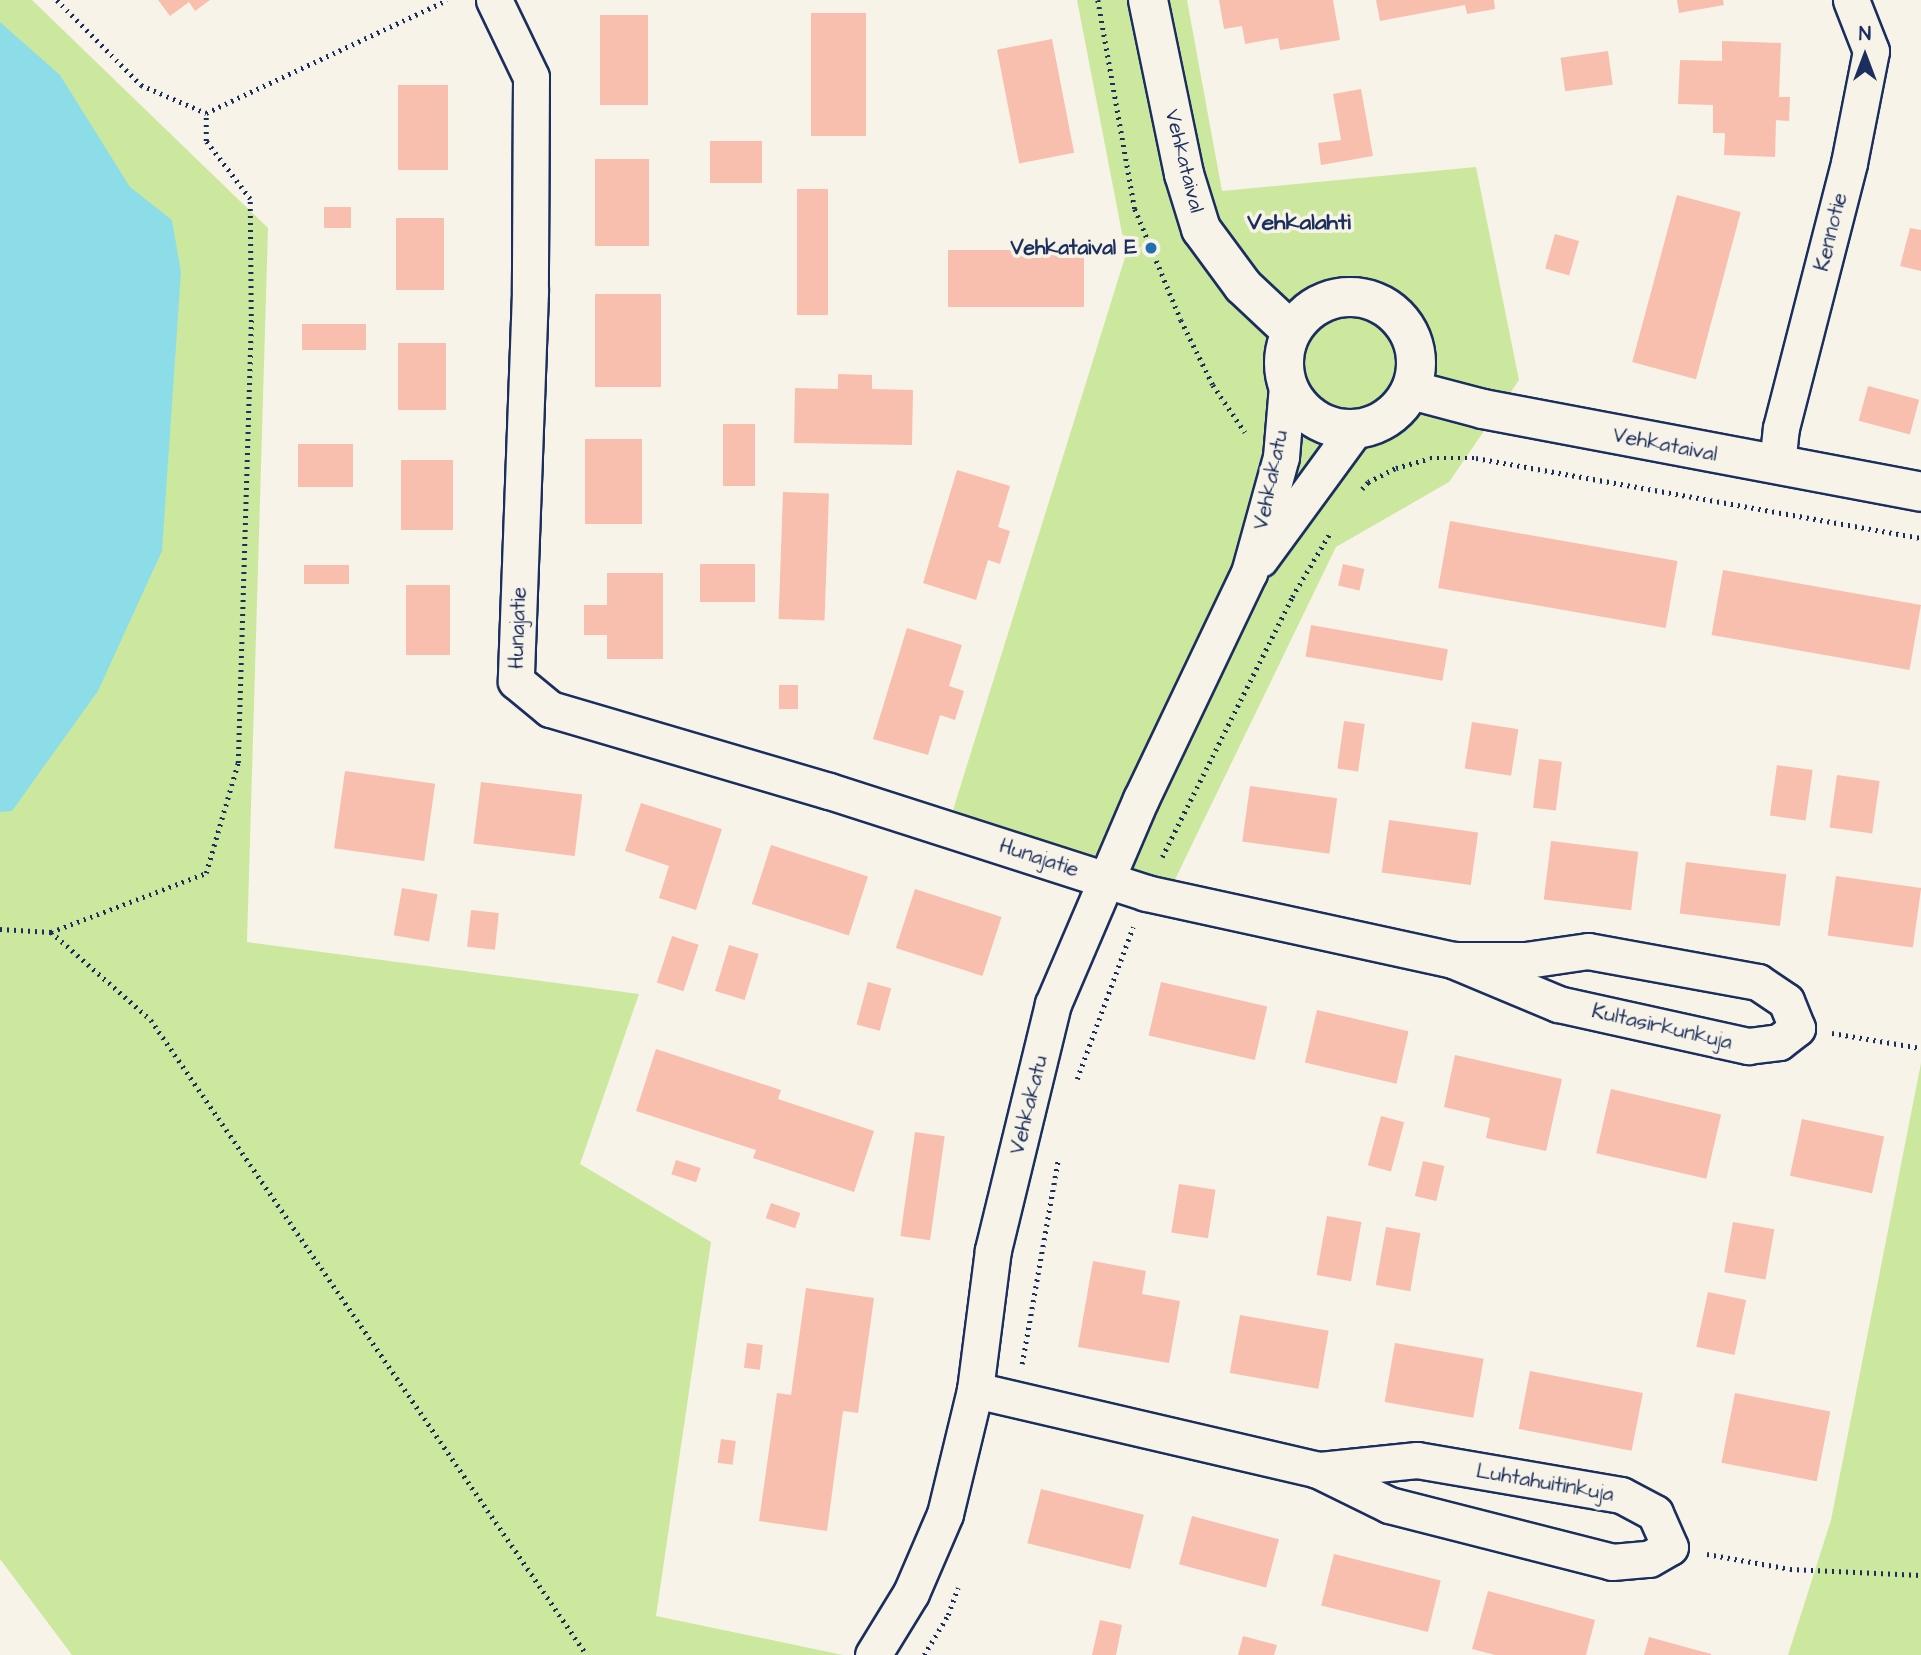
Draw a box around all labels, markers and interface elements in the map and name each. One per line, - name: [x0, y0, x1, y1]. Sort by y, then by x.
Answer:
- north arrow: [1830, 21, 1900, 91]
- text: N: [1859, 21, 1871, 48]
- street label: Vehkataival: [1159, 107, 1209, 215]
- street label: Kennotie: [1809, 190, 1853, 274]
- district label: Vehkalahti: [1247, 208, 1351, 236]
- place label: Vehkataival E: [1010, 235, 1137, 261]
- marker: Vehkataival E: [1143, 240, 1159, 256]
- street label: Vehkataival: [1611, 423, 1719, 467]
- street label: Vehkakatu: [1248, 428, 1294, 532]
- street label: Hunajatie: [504, 587, 532, 669]
- street label: Hunajatie: [996, 833, 1082, 883]
- street label: Kultasirkunkuja: [1589, 999, 1735, 1055]
- street label: Vehkakatu: [1005, 1053, 1053, 1157]
- street label: Luhtahuitinkuja: [1474, 1459, 1616, 1507]

